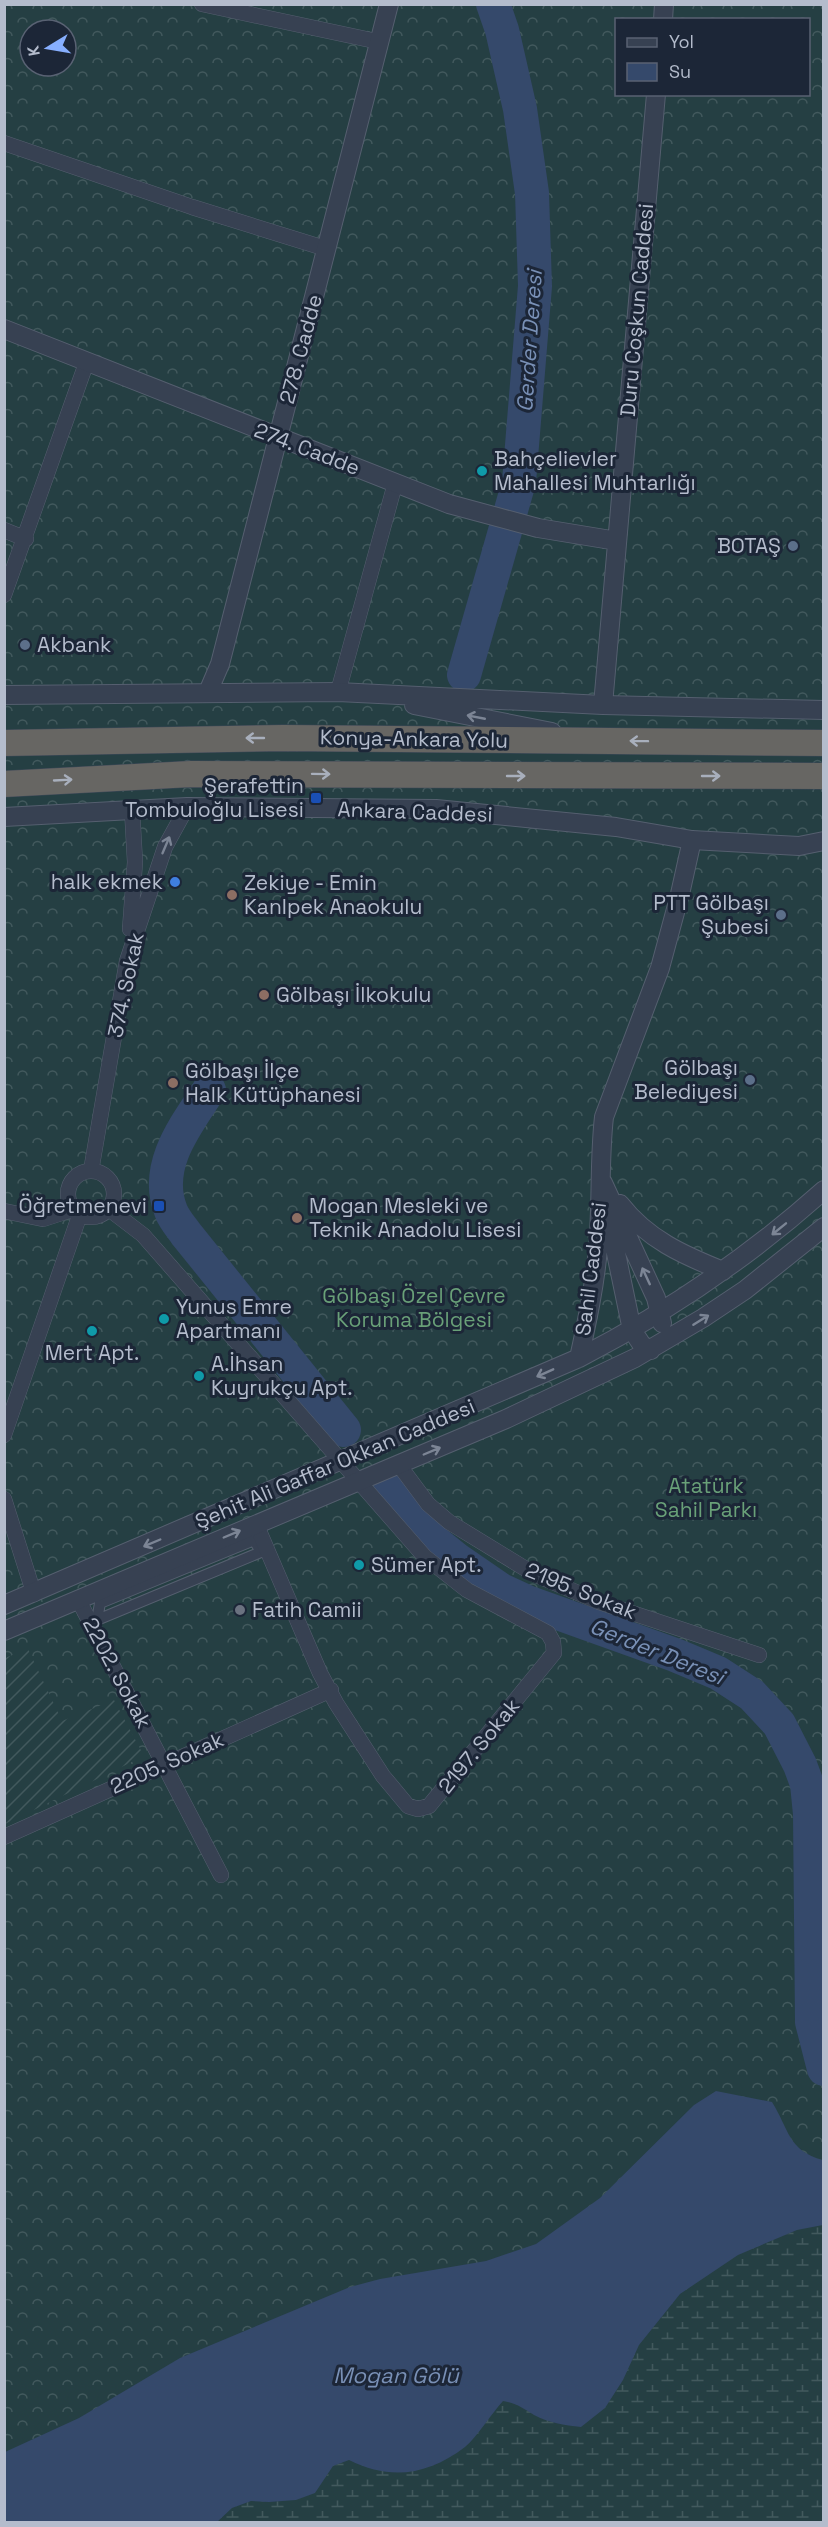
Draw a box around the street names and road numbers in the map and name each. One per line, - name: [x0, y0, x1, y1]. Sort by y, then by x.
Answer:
- street label: Duru Coşkun Caddesi: [614, 202, 659, 418]
- street label: 278. Cadde: [273, 291, 328, 407]
- street label: 274. Cadde: [251, 416, 364, 481]
- street label: Konya-Ankara Yolu: [320, 723, 508, 754]
- street label: Ankara Caddesi: [337, 795, 493, 828]
- street label: 374. Sokak: [101, 930, 150, 1040]
- street label: Sahil Caddesi: [569, 1201, 612, 1337]
- street label: Şehit Ali Gaffar Okkan Caddesi: [191, 1392, 479, 1535]
- street label: 2195. Sokak: [522, 1556, 641, 1625]
- street label: 2202. Sokak: [77, 1613, 158, 1733]
- street label: 2197. Sokak: [432, 1693, 525, 1799]
- street label: 2205. Sokak: [106, 1725, 228, 1800]

